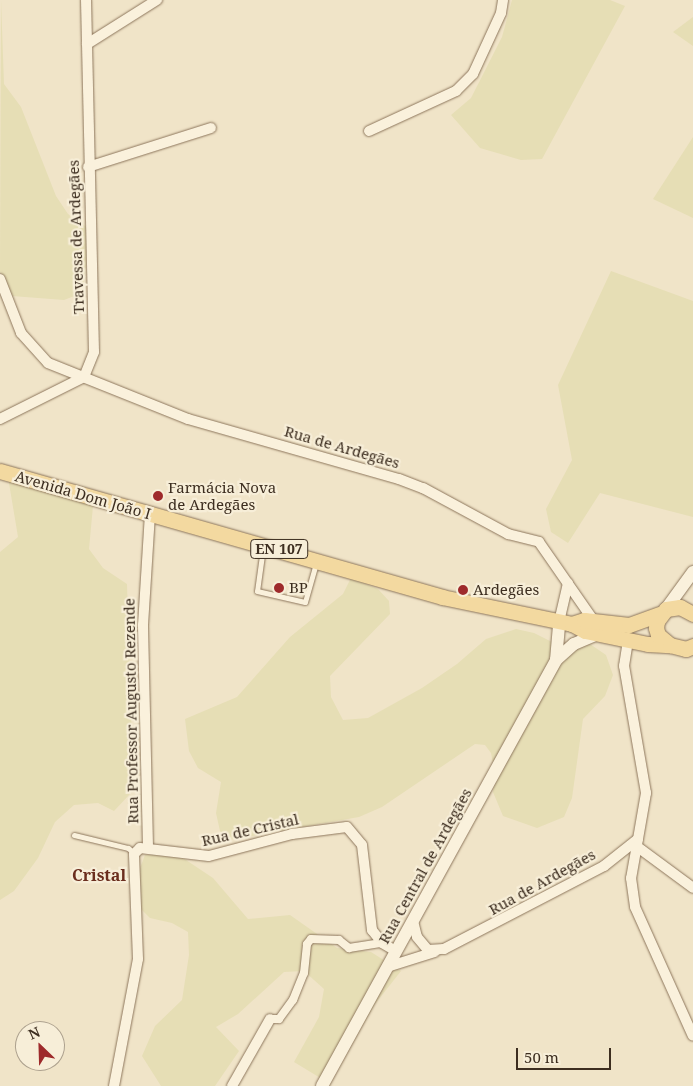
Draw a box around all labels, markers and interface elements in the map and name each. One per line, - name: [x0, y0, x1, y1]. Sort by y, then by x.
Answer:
- street label: Travessa de Ardegães: [64, 160, 88, 314]
- street label: Rua de Ardegães: [282, 422, 402, 472]
- street label: Avenida Dom João I: [13, 467, 153, 523]
- place label: Farmácia Nova de Ardegães: [168, 478, 276, 513]
- marker: Farmácia Nova de Ardegães: [152, 490, 164, 502]
- road number: EN 107: [249, 538, 309, 560]
- place label: BP: [289, 579, 308, 597]
- place label: Ardegães: [473, 581, 539, 599]
- marker: BP: [273, 582, 285, 594]
- marker: Ardegães: [457, 584, 469, 596]
- street label: Rua Professor Augusto Rezende: [120, 598, 142, 824]
- street label: Rua Central de Ardegães: [375, 785, 475, 947]
- street label: Rua de Cristal: [200, 810, 300, 850]
- street label: Rua de Ardegães: [486, 845, 598, 919]
- district label: Cristal: [72, 865, 126, 885]
- north arrow: [15, 1021, 65, 1071]
- text: N: [25, 1022, 43, 1044]
- scale bar: [518, 1038, 613, 1070]
- text: 50 m: [524, 1047, 559, 1067]

